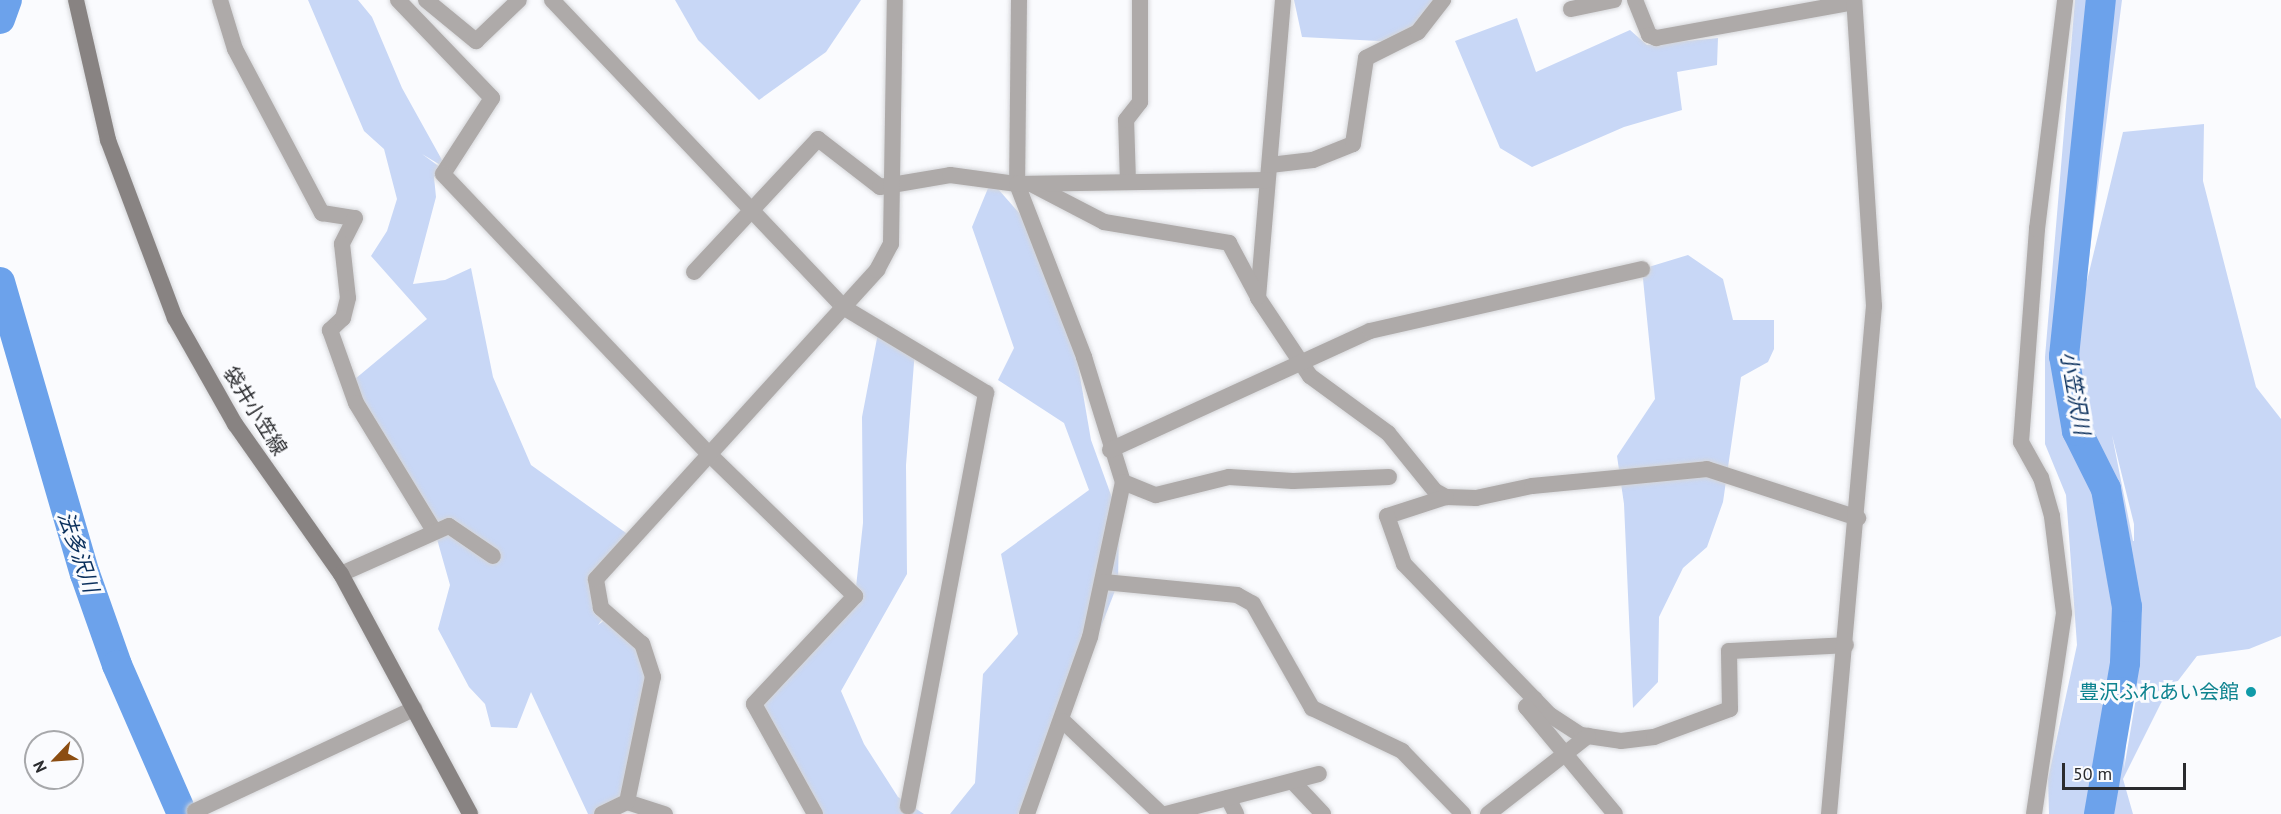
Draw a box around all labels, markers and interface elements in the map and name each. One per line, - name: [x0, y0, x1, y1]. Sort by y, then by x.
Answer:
- water label: 小笠沢川: [2055, 349, 2095, 437]
- street label: 袋井小笠線: [218, 362, 292, 460]
- water label: 法多沢川: [52, 508, 104, 596]
- place label: 豊沢ふれあい会館: [2079, 680, 2239, 704]
- marker: 豊沢ふれあい会館: [2244, 685, 2258, 699]
- north arrow: [24, 730, 84, 790]
- scale bar: [2065, 751, 2190, 789]
- text: N: [28, 758, 51, 776]
- text: 50 m: [2073, 762, 2112, 785]

